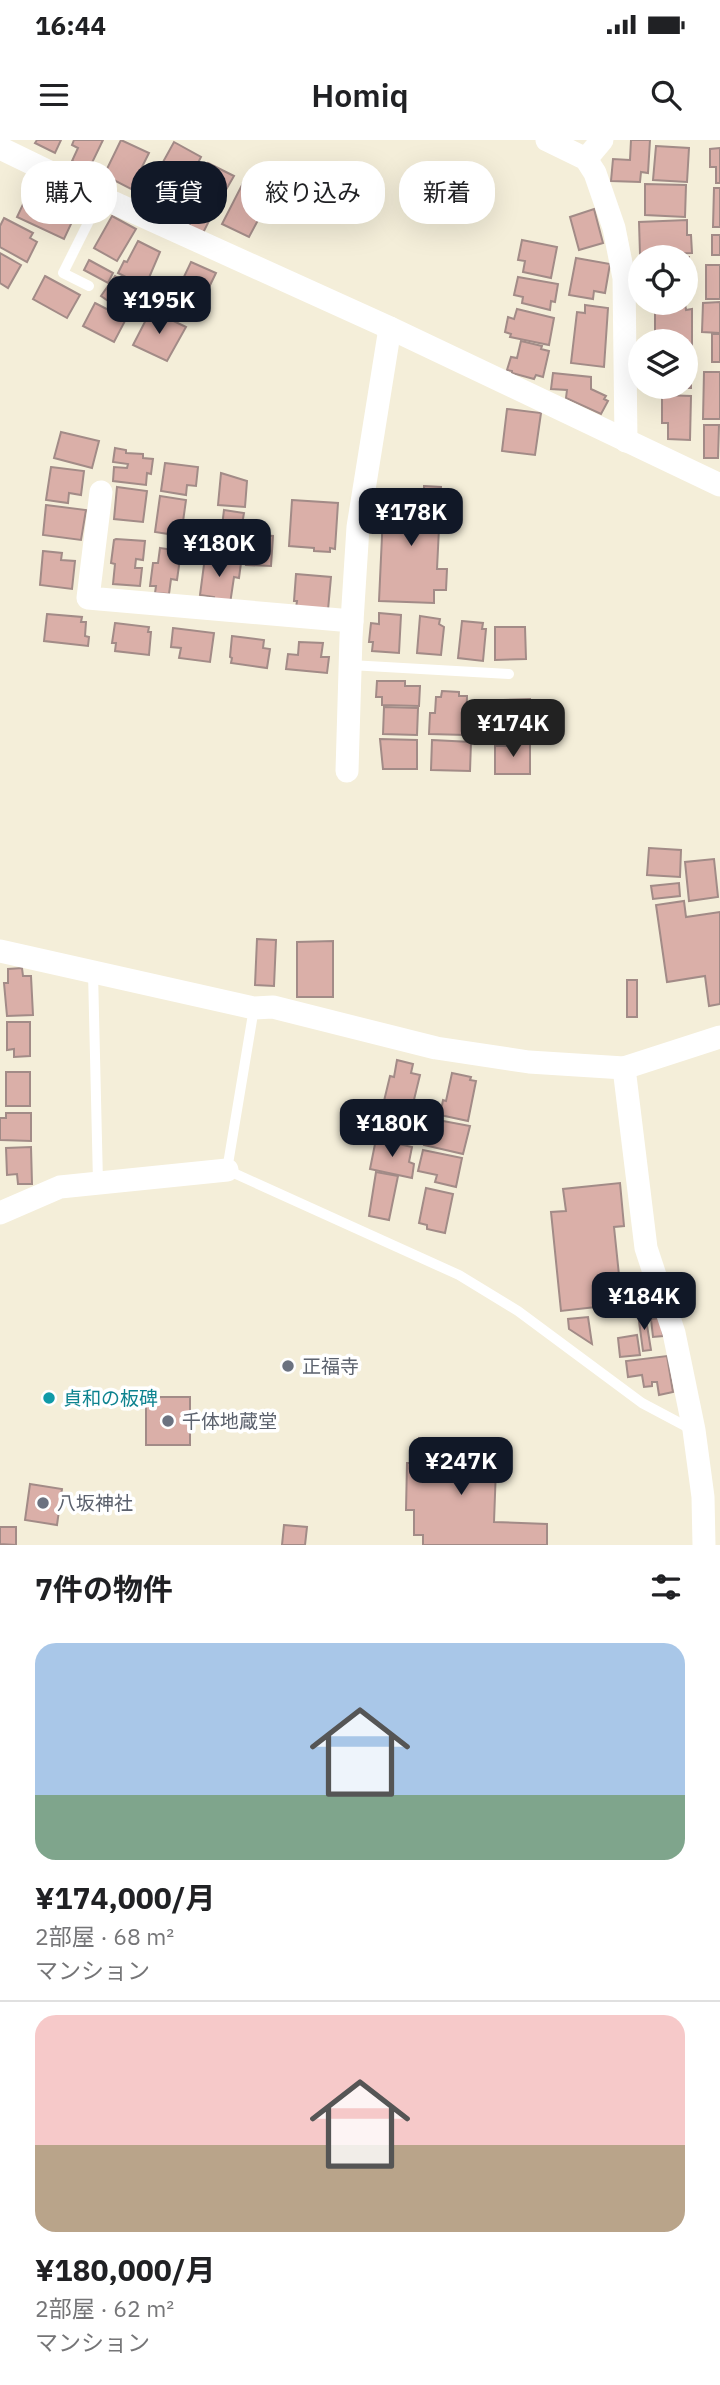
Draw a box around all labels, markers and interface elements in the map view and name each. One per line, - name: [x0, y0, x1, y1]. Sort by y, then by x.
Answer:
- text: 16:44: [35, 8, 106, 42]
- text: Homiq: [311, 74, 409, 116]
- icon: menu: [35, 76, 73, 114]
- icon: search: [647, 76, 685, 114]
- chip: 購入: [21, 161, 117, 224]
- chip: 賃貸: [131, 161, 227, 224]
- chip: 絞り込み: [241, 161, 385, 224]
- chip: 新着: [399, 161, 495, 224]
- map controls: [628, 245, 698, 399]
- button: locate: [628, 245, 698, 315]
- pin: ¥195K: [110, 276, 208, 336]
- text: ¥195K: [123, 284, 195, 314]
- button: layers: [628, 329, 698, 399]
- pin: ¥178K: [362, 488, 460, 548]
- text: ¥178K: [375, 496, 447, 526]
- pin: ¥180K: [170, 520, 268, 579]
- text: ¥180K: [183, 527, 255, 557]
- pin: ¥174K: [464, 700, 562, 759]
- text: ¥174K: [477, 707, 549, 737]
- pin: ¥180K: [343, 1100, 441, 1159]
- text: ¥180K: [356, 1107, 428, 1137]
- pin: ¥184K: [595, 1272, 693, 1332]
- text: ¥184K: [608, 1280, 680, 1310]
- place label: 正福寺: [302, 1354, 359, 1378]
- marker: 正福寺: [280, 1358, 296, 1374]
- place label: 貞和の板碑: [63, 1386, 158, 1410]
- marker: 貞和の板碑: [41, 1390, 57, 1406]
- place label: 千体地蔵堂: [182, 1409, 277, 1433]
- marker: 千体地蔵堂: [160, 1413, 176, 1429]
- pin: ¥247K: [412, 1438, 510, 1497]
- text: ¥247K: [425, 1445, 497, 1475]
- place label: 八坂神社: [57, 1491, 133, 1515]
- marker: 八坂神社: [35, 1495, 51, 1511]
- icon: filters: [647, 1568, 685, 1606]
- text: 7件の物件: [35, 1569, 173, 1608]
- icon: home: [297, 1689, 423, 1815]
- text: ¥174,000/月: [35, 1878, 216, 1917]
- text: 2部屋 · 68 m²: [35, 1921, 174, 1951]
- text: マンション: [35, 1955, 150, 1985]
- icon: home: [297, 2061, 423, 2187]
- text: ¥180,000/月: [35, 2250, 216, 2289]
- text: 2部屋 · 62 m²: [35, 2293, 174, 2323]
- text: マンション: [35, 2327, 150, 2357]

